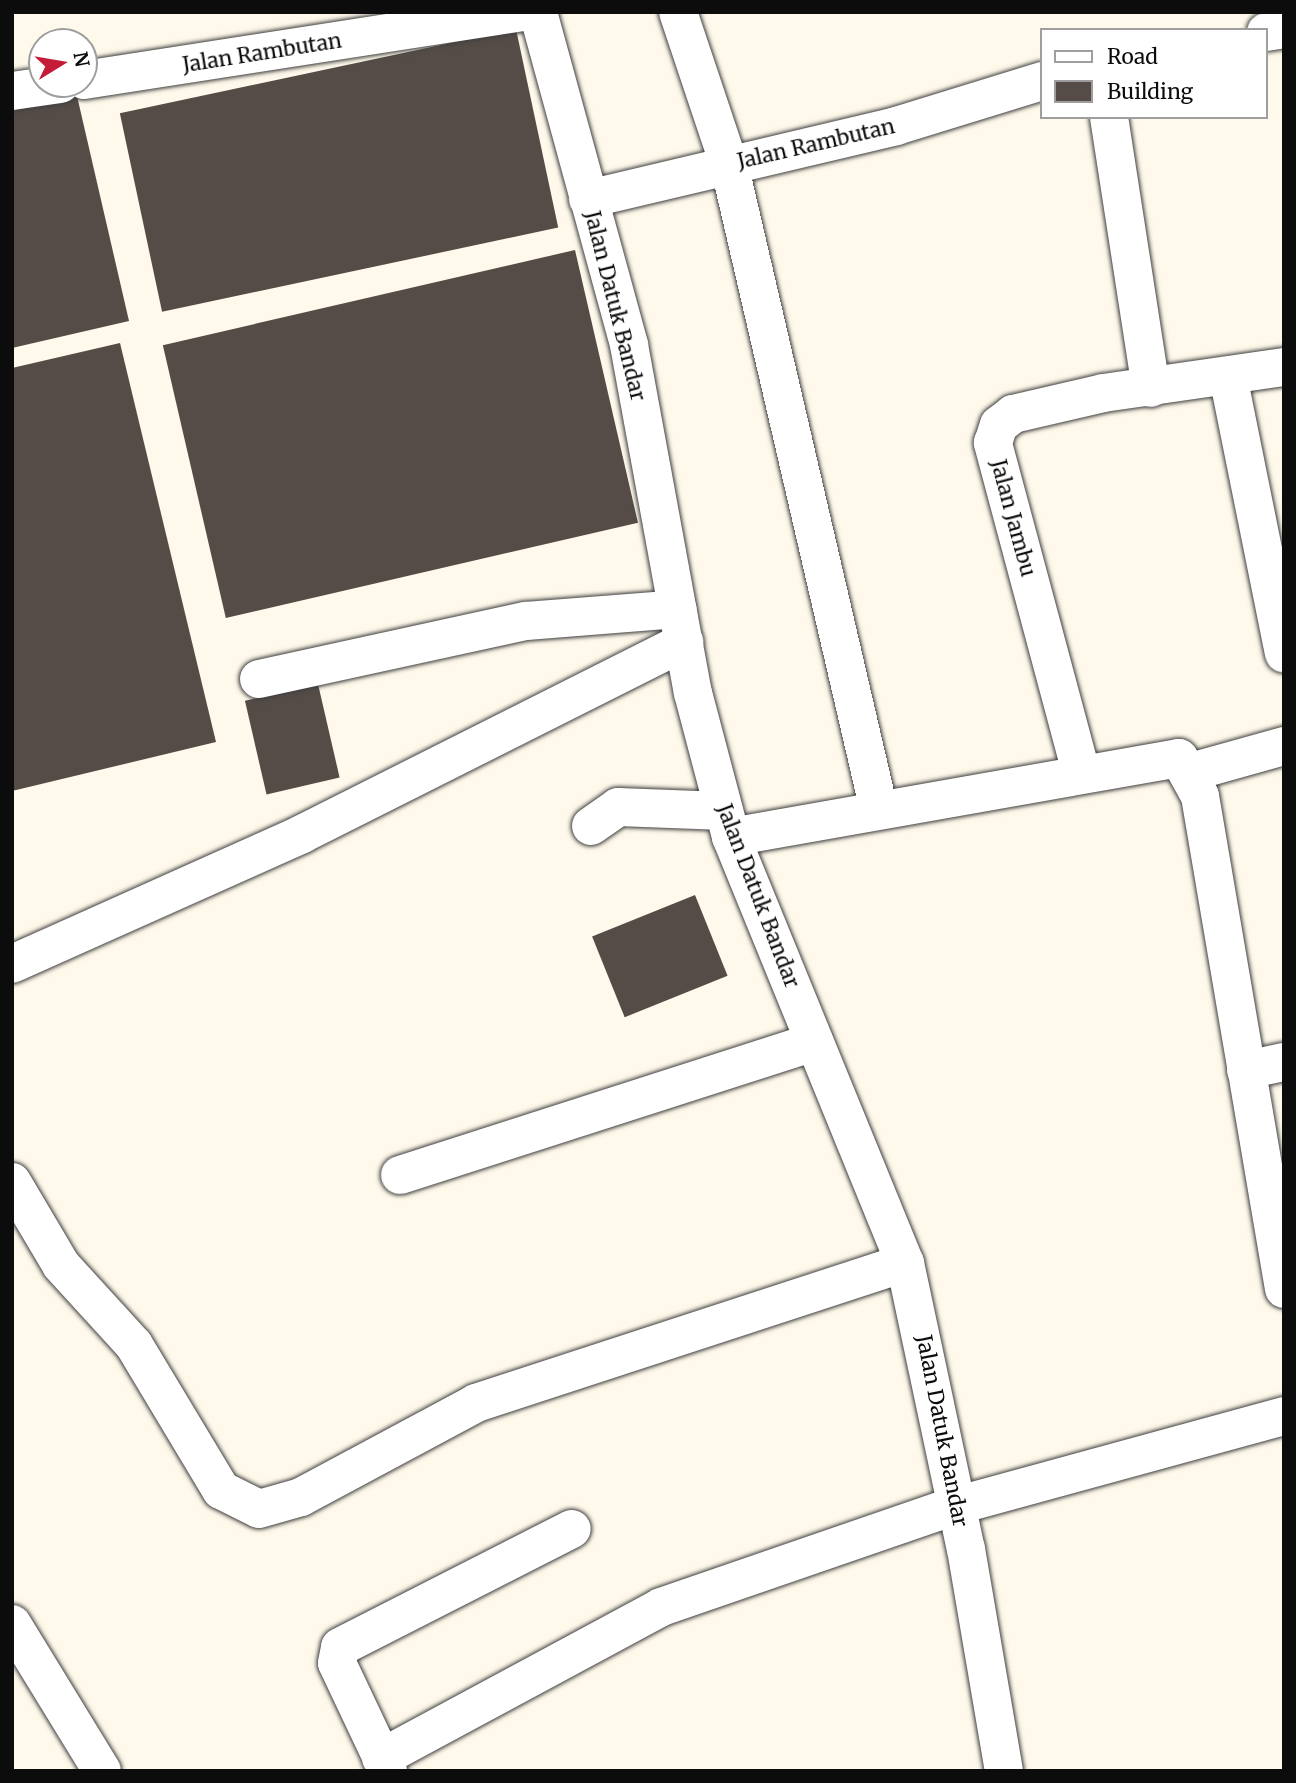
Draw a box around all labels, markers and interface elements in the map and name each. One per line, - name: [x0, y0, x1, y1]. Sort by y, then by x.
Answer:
- north arrow: [28, 28, 98, 98]
- street label: Jalan Rambutan: [181, 28, 343, 78]
- legend: [1040, 28, 1268, 119]
- text: Road: [1107, 43, 1158, 70]
- text: N: [68, 50, 95, 69]
- text: Building: [1107, 78, 1193, 105]
- street label: Jalan Rambutan: [735, 114, 897, 174]
- street label: Jalan Datuk Bandar: [579, 208, 651, 404]
- street label: Jalan Jambu: [985, 457, 1041, 579]
- street label: Jalan Datuk Bandar: [711, 800, 805, 992]
- street label: Jalan Datuk Bandar: [911, 1333, 973, 1529]

